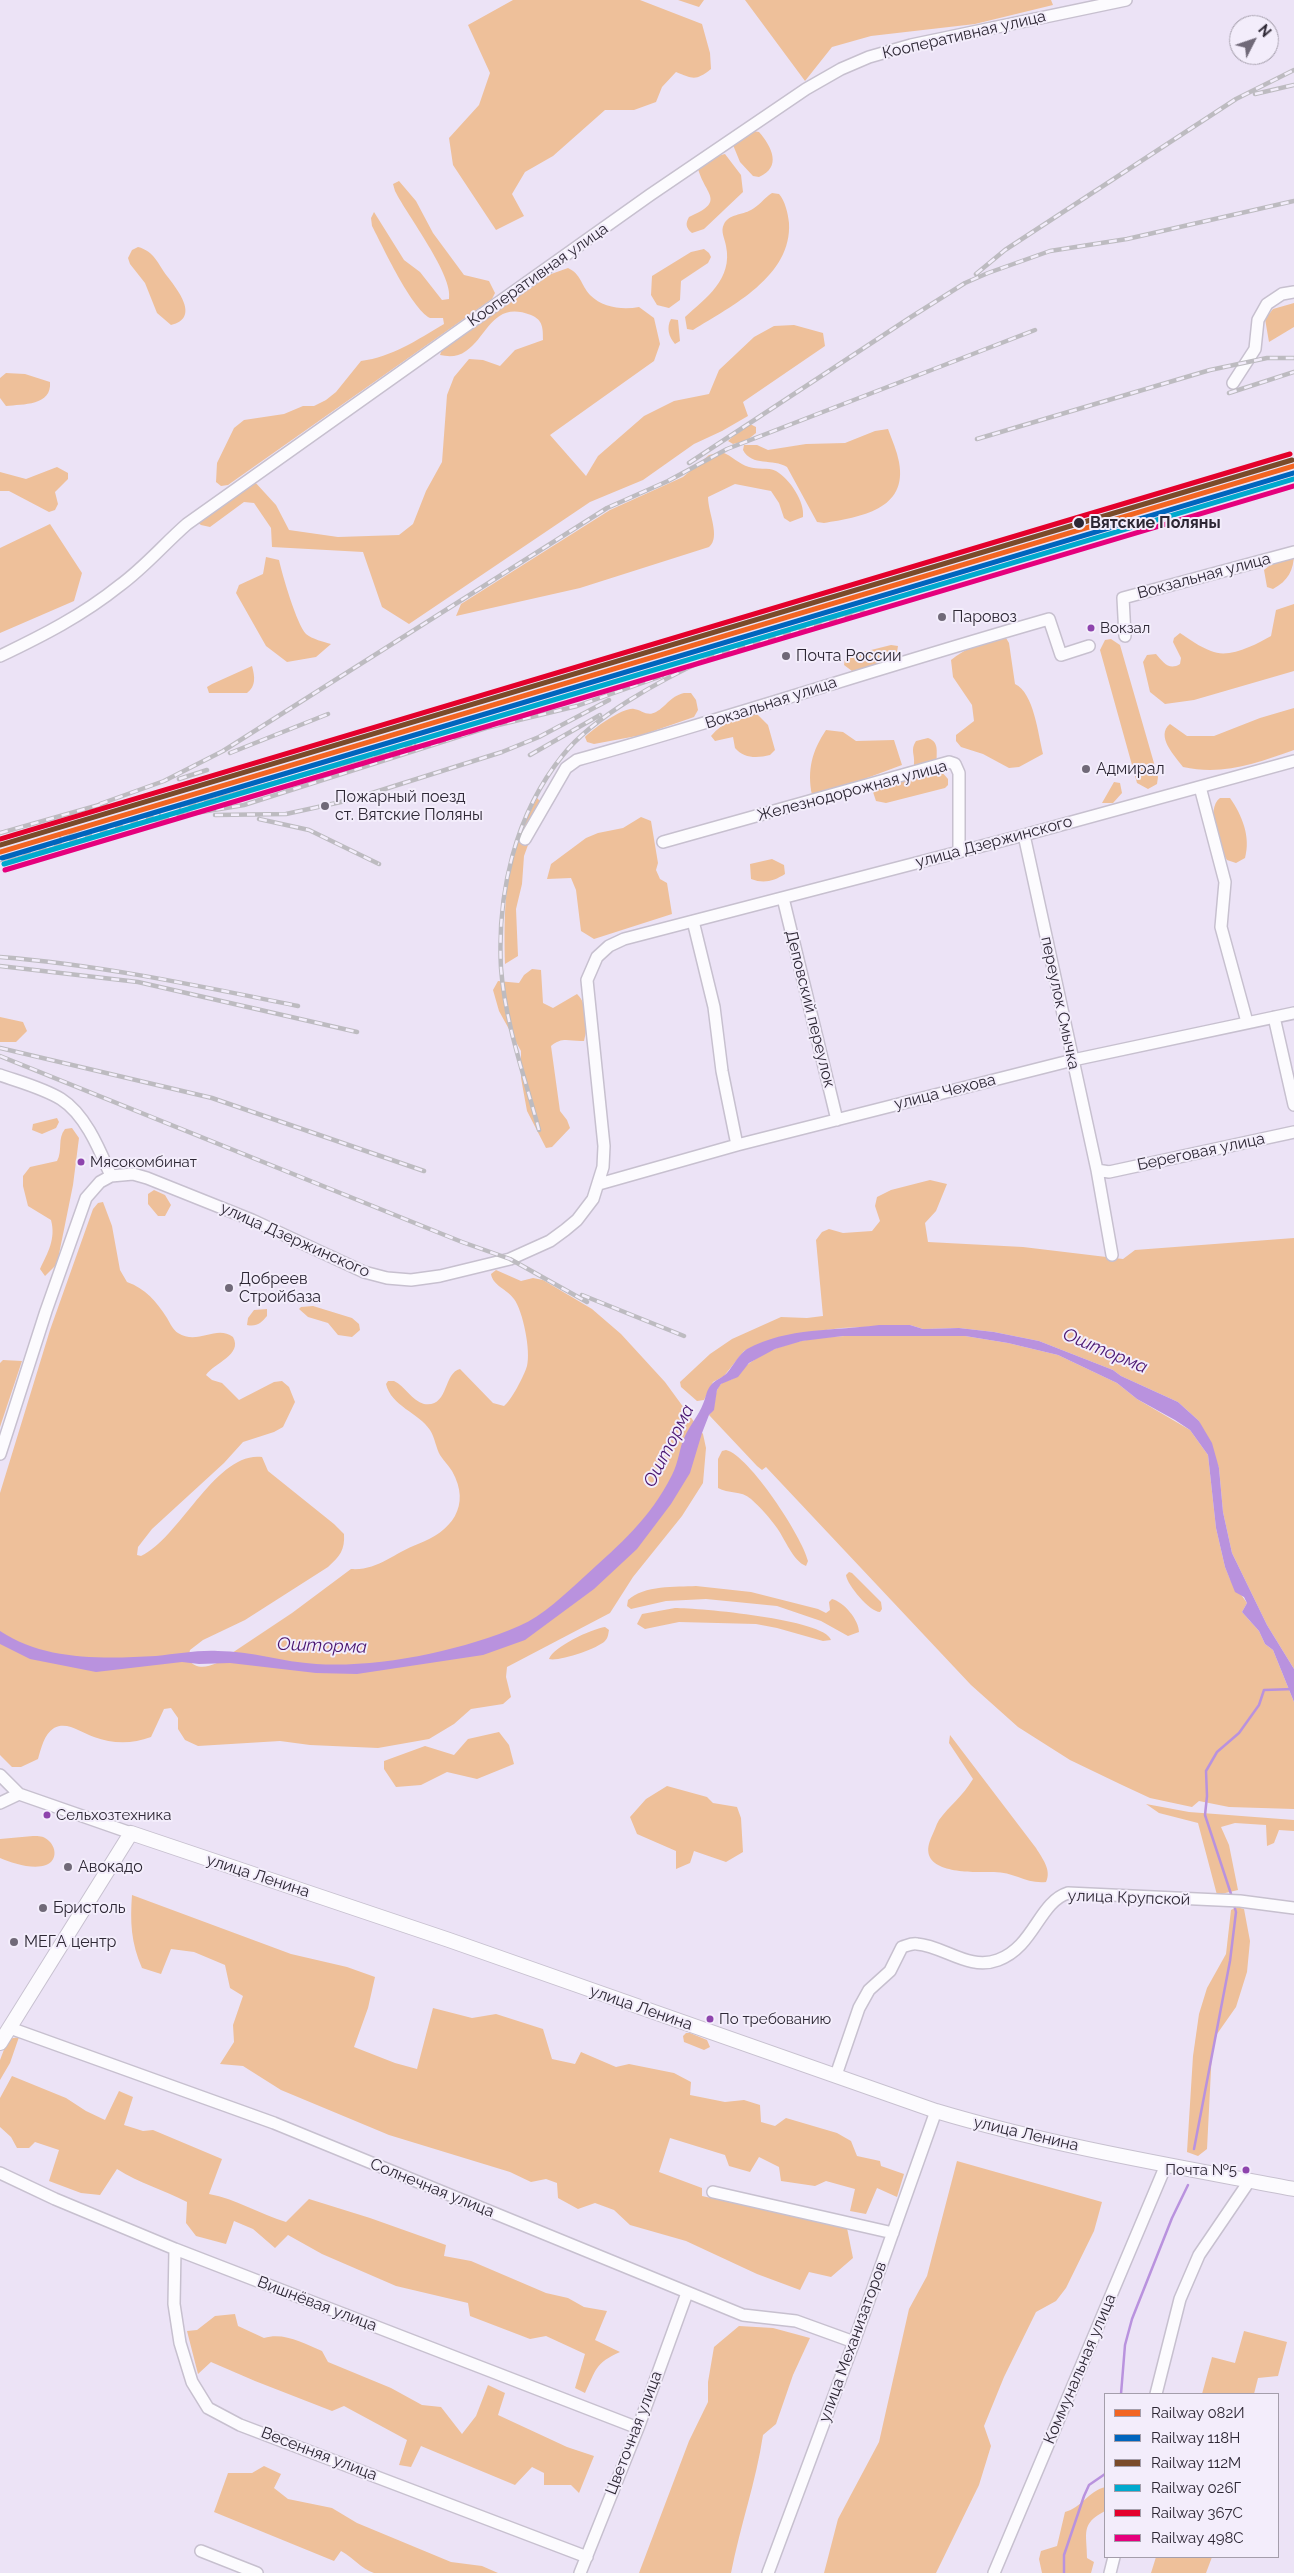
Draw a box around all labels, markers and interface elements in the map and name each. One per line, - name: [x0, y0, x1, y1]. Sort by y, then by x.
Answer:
- street label: Кооперативная улица: [880, 7, 1048, 63]
- north arrow: [1229, 15, 1279, 65]
- text: N: [1255, 22, 1274, 40]
- street label: Кооперативная улица: [464, 219, 612, 331]
- place label: Вятские Поляны: [1090, 513, 1221, 533]
- marker: Вятские Поляны: [1072, 516, 1086, 530]
- street label: Вокзальная улица: [1135, 549, 1273, 603]
- place label: Паровоз: [952, 607, 1017, 627]
- marker: Паровоз: [936, 611, 948, 623]
- place label: Вокзал: [1100, 619, 1150, 637]
- marker: Вокзал: [1086, 623, 1096, 633]
- place label: Почта России: [796, 646, 902, 666]
- marker: Почта России: [780, 650, 792, 662]
- street label: Вокзальная улица: [703, 673, 839, 733]
- street label: Железнодорожная улица: [755, 756, 949, 826]
- place label: Адмирал: [1096, 759, 1165, 779]
- marker: Адмирал: [1080, 763, 1092, 775]
- place label: Пожарный поезд ст. Вятские Поляны: [335, 787, 483, 825]
- marker: Пожарный поезд ст. Вятские Поляны: [319, 800, 331, 812]
- street label: улица Дзержинского: [913, 812, 1075, 872]
- street label: Деповский переулок: [781, 928, 839, 1090]
- street label: переулок Смычка: [1037, 935, 1083, 1071]
- street label: улица Чехова: [892, 1070, 998, 1114]
- street label: Береговая улица: [1135, 1129, 1267, 1175]
- place label: Мясокомбинат: [90, 1153, 197, 1171]
- marker: Мясокомбинат: [76, 1157, 86, 1167]
- street label: улица Дзержинского: [217, 1198, 373, 1282]
- place label: Добреев Стройбаза: [239, 1269, 321, 1307]
- marker: Добреев Стройбаза: [223, 1282, 235, 1294]
- water label: Ошторма: [1059, 1323, 1151, 1379]
- water label: Ошторма: [639, 1401, 699, 1491]
- water label: Ошторма: [277, 1634, 367, 1658]
- place label: Сельхозтехника: [56, 1806, 171, 1824]
- marker: Сельхозтехника: [42, 1810, 52, 1820]
- street label: улица Ленина: [204, 1850, 312, 1902]
- place label: Авокадо: [78, 1857, 143, 1877]
- marker: Авокадо: [62, 1861, 74, 1873]
- street label: улица Крупской: [1067, 1886, 1191, 1910]
- place label: Бристоль: [53, 1898, 126, 1918]
- marker: Бристоль: [37, 1902, 49, 1914]
- place label: МЕГА центр: [24, 1932, 116, 1952]
- marker: МЕГА центр: [8, 1936, 20, 1948]
- street label: улица Ленина: [587, 1981, 695, 2035]
- place label: По требованию: [719, 2010, 831, 2028]
- marker: По требованию: [705, 2014, 715, 2024]
- street label: улица Ленина: [972, 2113, 1080, 2155]
- street label: Солнечная улица: [367, 2154, 497, 2222]
- place label: Почта №5: [1165, 2161, 1237, 2179]
- marker: Почта №5: [1241, 2165, 1251, 2175]
- street label: улица Механизаторов: [815, 2259, 891, 2425]
- street label: Вишнёвая улица: [254, 2272, 380, 2336]
- street label: Коммунальная улица: [1040, 2291, 1120, 2447]
- street label: Цветочная улица: [602, 2369, 666, 2497]
- legend: [1104, 2393, 1279, 2558]
- text: Railway 082И: [1151, 2404, 1245, 2422]
- street label: Весенняя улица: [258, 2423, 380, 2485]
- text: Railway 118Н: [1151, 2429, 1240, 2447]
- text: Railway 112М: [1151, 2454, 1241, 2472]
- text: Railway 026Г: [1151, 2479, 1241, 2497]
- text: Railway 367С: [1151, 2504, 1243, 2522]
- text: Railway 498С: [1151, 2529, 1244, 2547]

